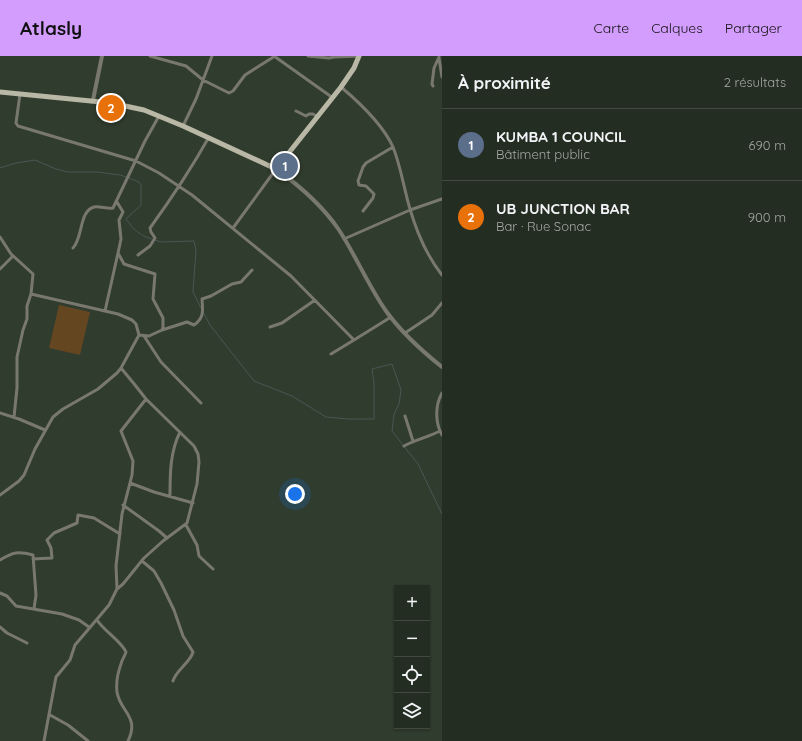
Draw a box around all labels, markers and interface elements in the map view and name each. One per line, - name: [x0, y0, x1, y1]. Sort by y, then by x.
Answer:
- text: Atlasly: [20, 16, 82, 40]
- text: Carte: [594, 19, 629, 37]
- text: Calques: [651, 19, 703, 37]
- text: Partager: [725, 19, 782, 37]
- text: À proximité: [458, 72, 551, 93]
- text: 2 résultats: [724, 74, 786, 90]
- pin: 2: [98, 93, 124, 123]
- text: KUMBA 1 COUNCIL: [496, 127, 626, 146]
- text: 1: [468, 137, 474, 153]
- text: 690 m: [749, 137, 786, 153]
- text: Bâtiment public: [496, 146, 590, 162]
- pin: 1: [272, 151, 298, 181]
- text: UB JUNCTION BAR: [496, 199, 630, 218]
- text: 2: [467, 209, 475, 225]
- text: 900 m: [748, 209, 786, 225]
- text: Bar · Rue Sonac: [496, 218, 591, 234]
- your location: [285, 484, 305, 504]
- map controls: [394, 585, 430, 729]
- button: +: [394, 585, 430, 621]
- button: −: [394, 621, 430, 657]
- button: locate: [394, 657, 430, 693]
- button: layers: [394, 693, 430, 729]

